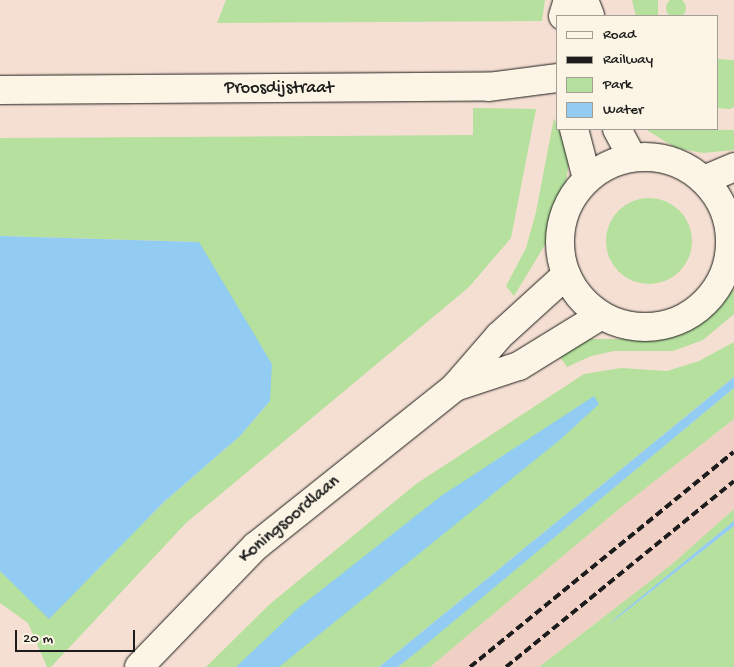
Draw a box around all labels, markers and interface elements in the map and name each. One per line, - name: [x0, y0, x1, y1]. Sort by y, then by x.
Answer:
- legend: [556, 15, 719, 130]
- text: Road: [603, 26, 636, 44]
- text: Railway: [603, 51, 653, 69]
- text: Park: [603, 76, 632, 94]
- street label: Proosdijstraat: [225, 78, 333, 100]
- text: Water: [603, 101, 643, 119]
- street label: Koningsoordlaan: [235, 471, 345, 569]
- scale bar: [18, 620, 138, 652]
- text: 20 m: [23, 630, 53, 648]

